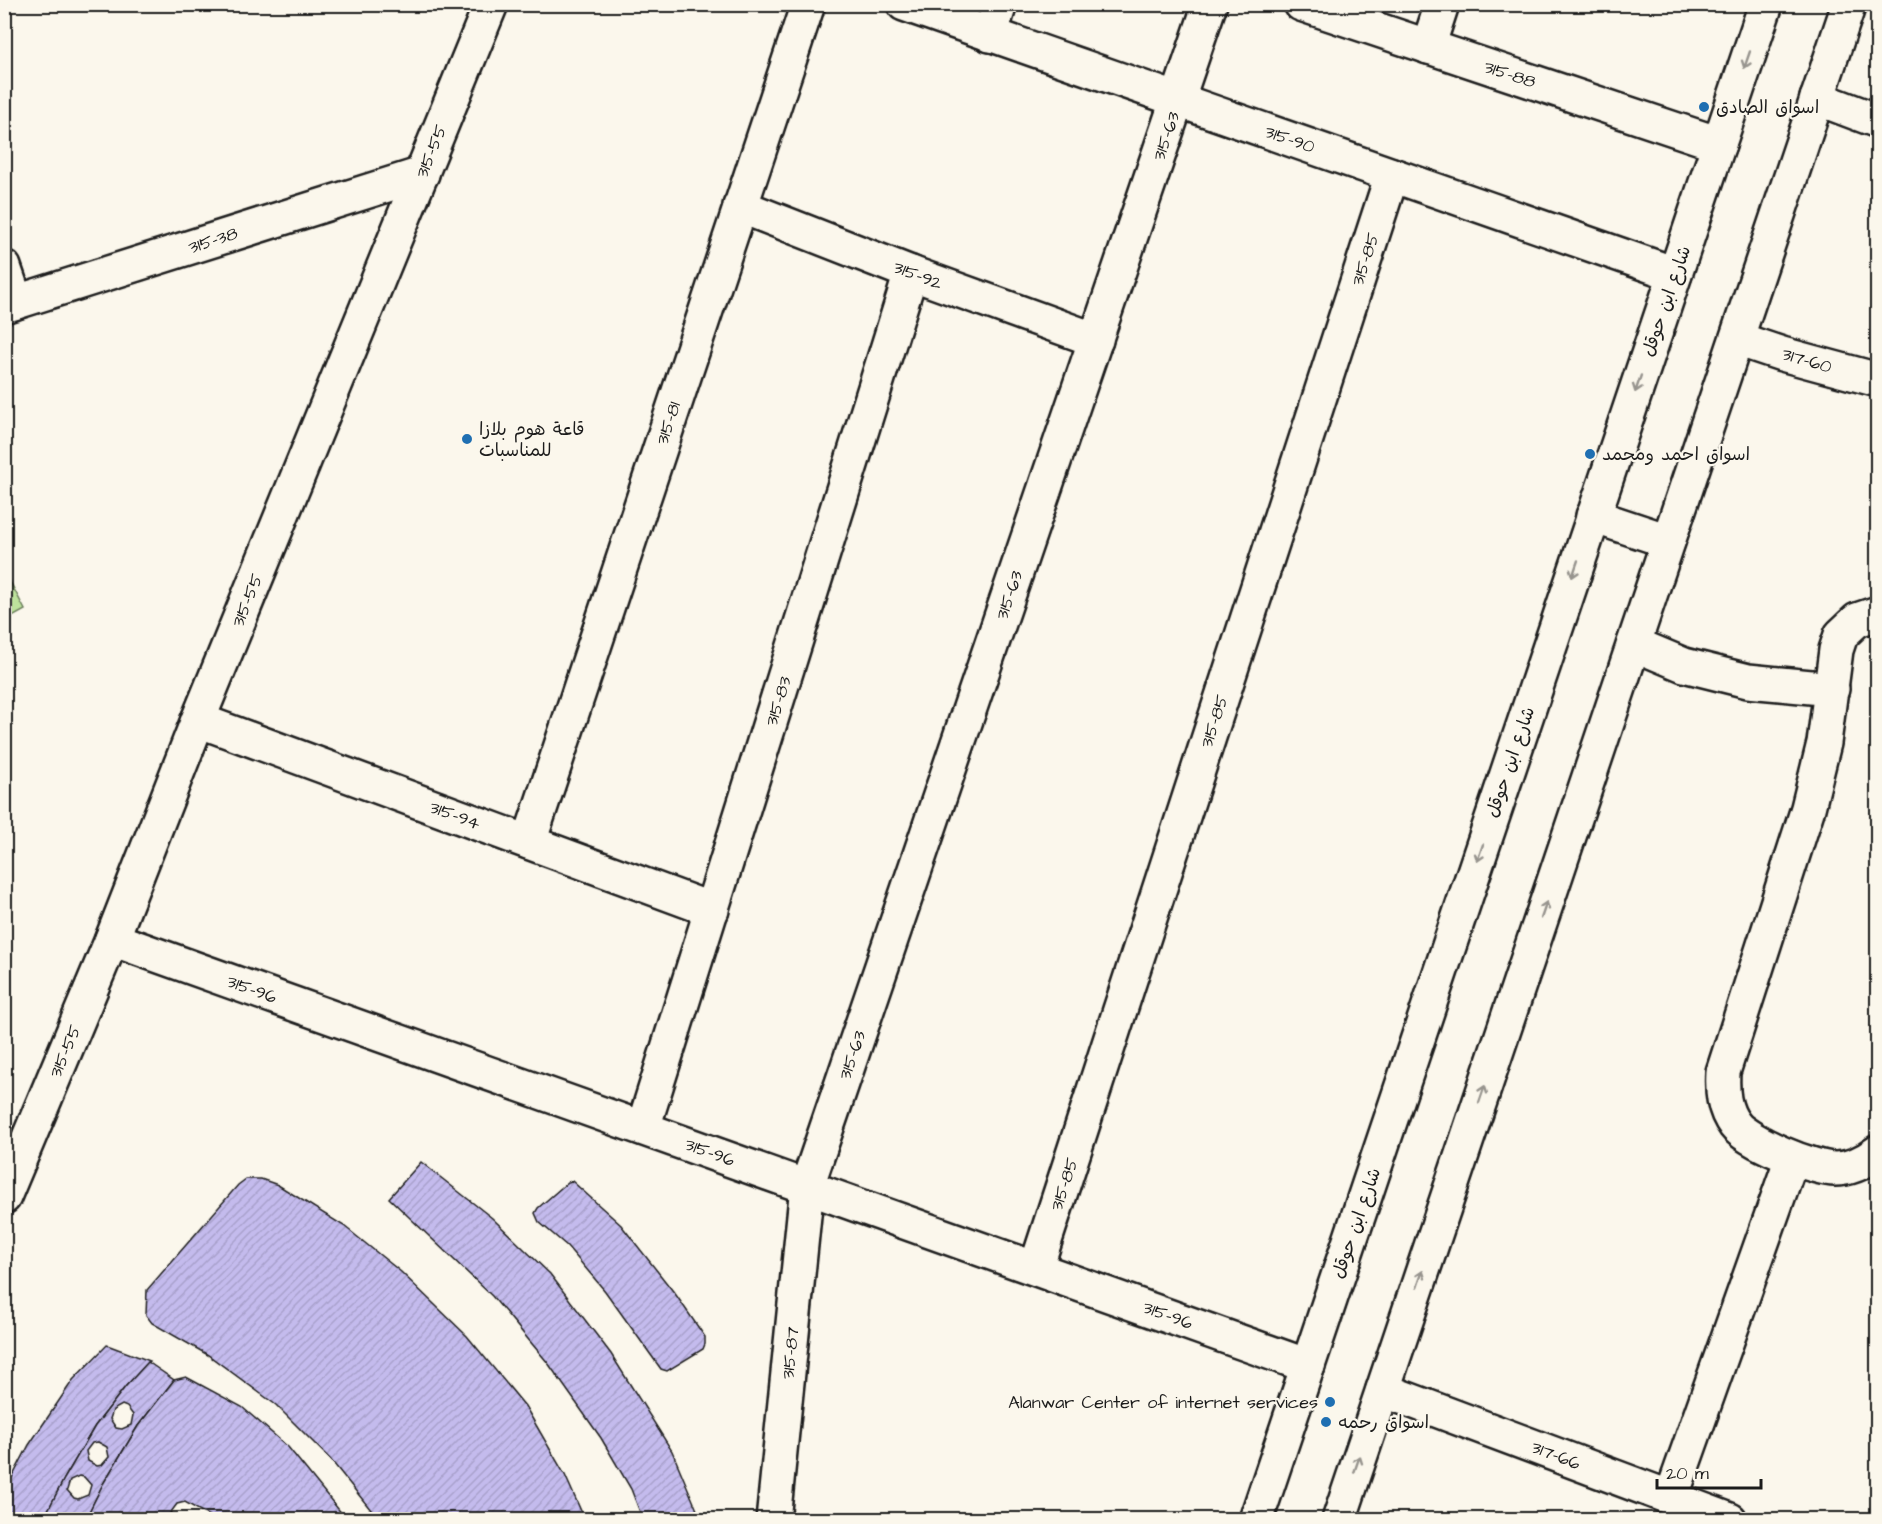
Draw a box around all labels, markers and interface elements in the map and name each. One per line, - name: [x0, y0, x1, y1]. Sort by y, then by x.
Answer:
- one-way arrow: [1741, 50, 1752, 69]
- street label: 315-88: [1481, 54, 1539, 95]
- place label: اسواق الصادق: [1716, 95, 1819, 120]
- marker: اسواق الصادق: [1697, 100, 1711, 114]
- street label: 315-63: [1146, 108, 1186, 164]
- street label: 315-90: [1261, 119, 1318, 160]
- street label: 315-55: [410, 121, 454, 182]
- street label: 315-38: [185, 221, 241, 260]
- street label: 315-85: [1345, 229, 1386, 289]
- street label: شارع ابن حوقل: [1636, 242, 1697, 360]
- street label: 315-92: [890, 255, 946, 296]
- street label: 317-60: [1779, 341, 1835, 379]
- one-way arrow: [1631, 374, 1642, 393]
- street label: 315-81: [650, 398, 687, 448]
- place label: قاعة هوم بلازا للمناسبات: [479, 417, 584, 463]
- marker: قاعة هوم بلازا للمناسبات: [460, 432, 474, 446]
- place label: اسواق احمد ومحمد: [1602, 442, 1750, 467]
- marker: اسواق احمد ومحمد: [1583, 447, 1597, 461]
- one-way arrow: [1569, 559, 1580, 578]
- street label: 315-63: [989, 567, 1029, 623]
- street label: 315-55: [226, 570, 270, 631]
- street label: 315-83: [759, 673, 798, 729]
- street label: 315-85: [1194, 691, 1235, 751]
- street label: شارع ابن حوقل: [1480, 703, 1541, 821]
- street label: 315-94: [426, 795, 484, 836]
- one-way arrow: [1473, 843, 1484, 862]
- one-way arrow: [1540, 901, 1551, 920]
- street label: 315-96: [223, 969, 280, 1010]
- street label: 315-55: [43, 1021, 88, 1082]
- street label: 315-63: [832, 1027, 872, 1083]
- one-way arrow: [1477, 1085, 1488, 1104]
- street label: 315-96: [681, 1132, 738, 1173]
- street label: 315-85: [1044, 1154, 1085, 1214]
- street label: شارع ابن حوقل: [1326, 1164, 1387, 1282]
- one-way arrow: [1415, 1270, 1426, 1289]
- street label: 315-96: [1139, 1295, 1196, 1336]
- street label: 315-87: [775, 1326, 806, 1380]
- place label: Alanwar Center of internet services: [1008, 1390, 1318, 1415]
- marker: Alanwar Center of internet services: [1323, 1395, 1337, 1409]
- place label: اسواق رحمه: [1338, 1410, 1429, 1435]
- marker: اسواق رحمه: [1319, 1415, 1333, 1429]
- street label: 317-66: [1528, 1435, 1584, 1476]
- scale bar: [1657, 1452, 1760, 1490]
- one-way arrow: [1353, 1455, 1364, 1474]
- text: 20 m: [1666, 1461, 1709, 1486]

